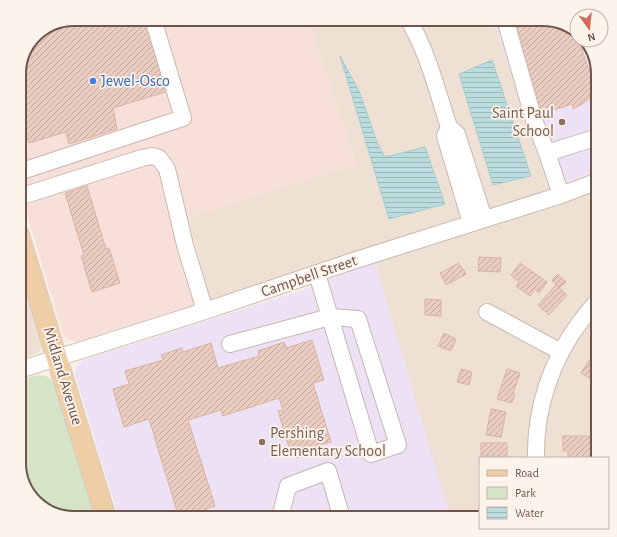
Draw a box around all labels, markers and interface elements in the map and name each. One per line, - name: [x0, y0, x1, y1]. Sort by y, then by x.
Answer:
- north arrow: [569, 8, 609, 48]
- text: N: [586, 31, 597, 43]
- place label: Jewel-Osco: [101, 73, 170, 89]
- marker: Jewel-Osco: [88, 76, 98, 86]
- place label: Saint Paul School: [492, 105, 554, 139]
- marker: Saint Paul School: [557, 117, 567, 127]
- street label: Campbell Street: [259, 252, 359, 300]
- street label: Midland Avenue: [40, 325, 86, 427]
- place label: Pershing Elementary School: [270, 425, 386, 460]
- marker: Pershing Elementary School: [257, 437, 267, 447]
- legend: [479, 457, 609, 529]
- text: Road: [515, 467, 539, 479]
- text: Park: [515, 487, 536, 499]
- text: Water: [515, 507, 544, 519]

